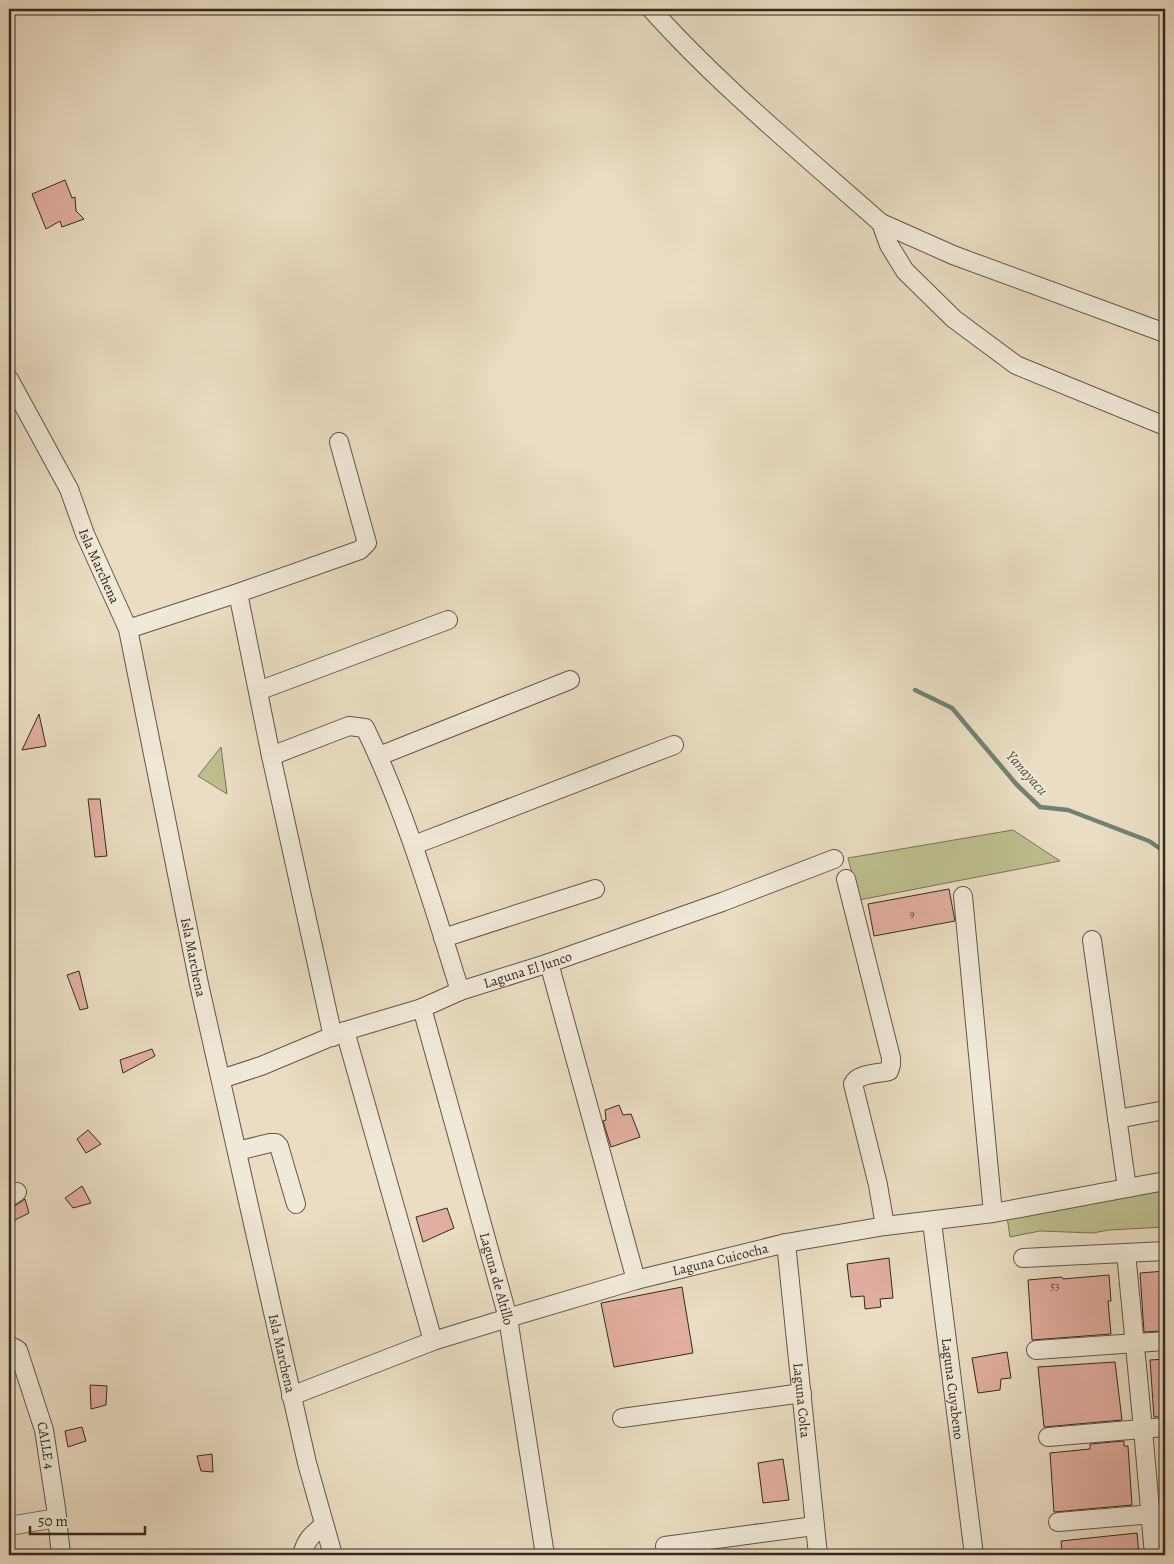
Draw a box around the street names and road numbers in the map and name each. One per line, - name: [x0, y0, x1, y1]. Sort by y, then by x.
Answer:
- street label: Isla Marchena: [74, 526, 125, 607]
- street label: Isla Marchena: [176, 916, 211, 999]
- street label: Laguna El Junco: [481, 946, 574, 993]
- street label: Laguna de Altillo: [475, 1230, 518, 1326]
- street label: Laguna Cuicocha: [670, 1238, 771, 1280]
- street label: Isla Marchena: [264, 1312, 301, 1395]
- street label: Laguna Cuyabeno: [937, 1337, 969, 1441]
- street label: Laguna Colta: [789, 1362, 815, 1439]
- street label: CALLE 4: [32, 1419, 59, 1471]

